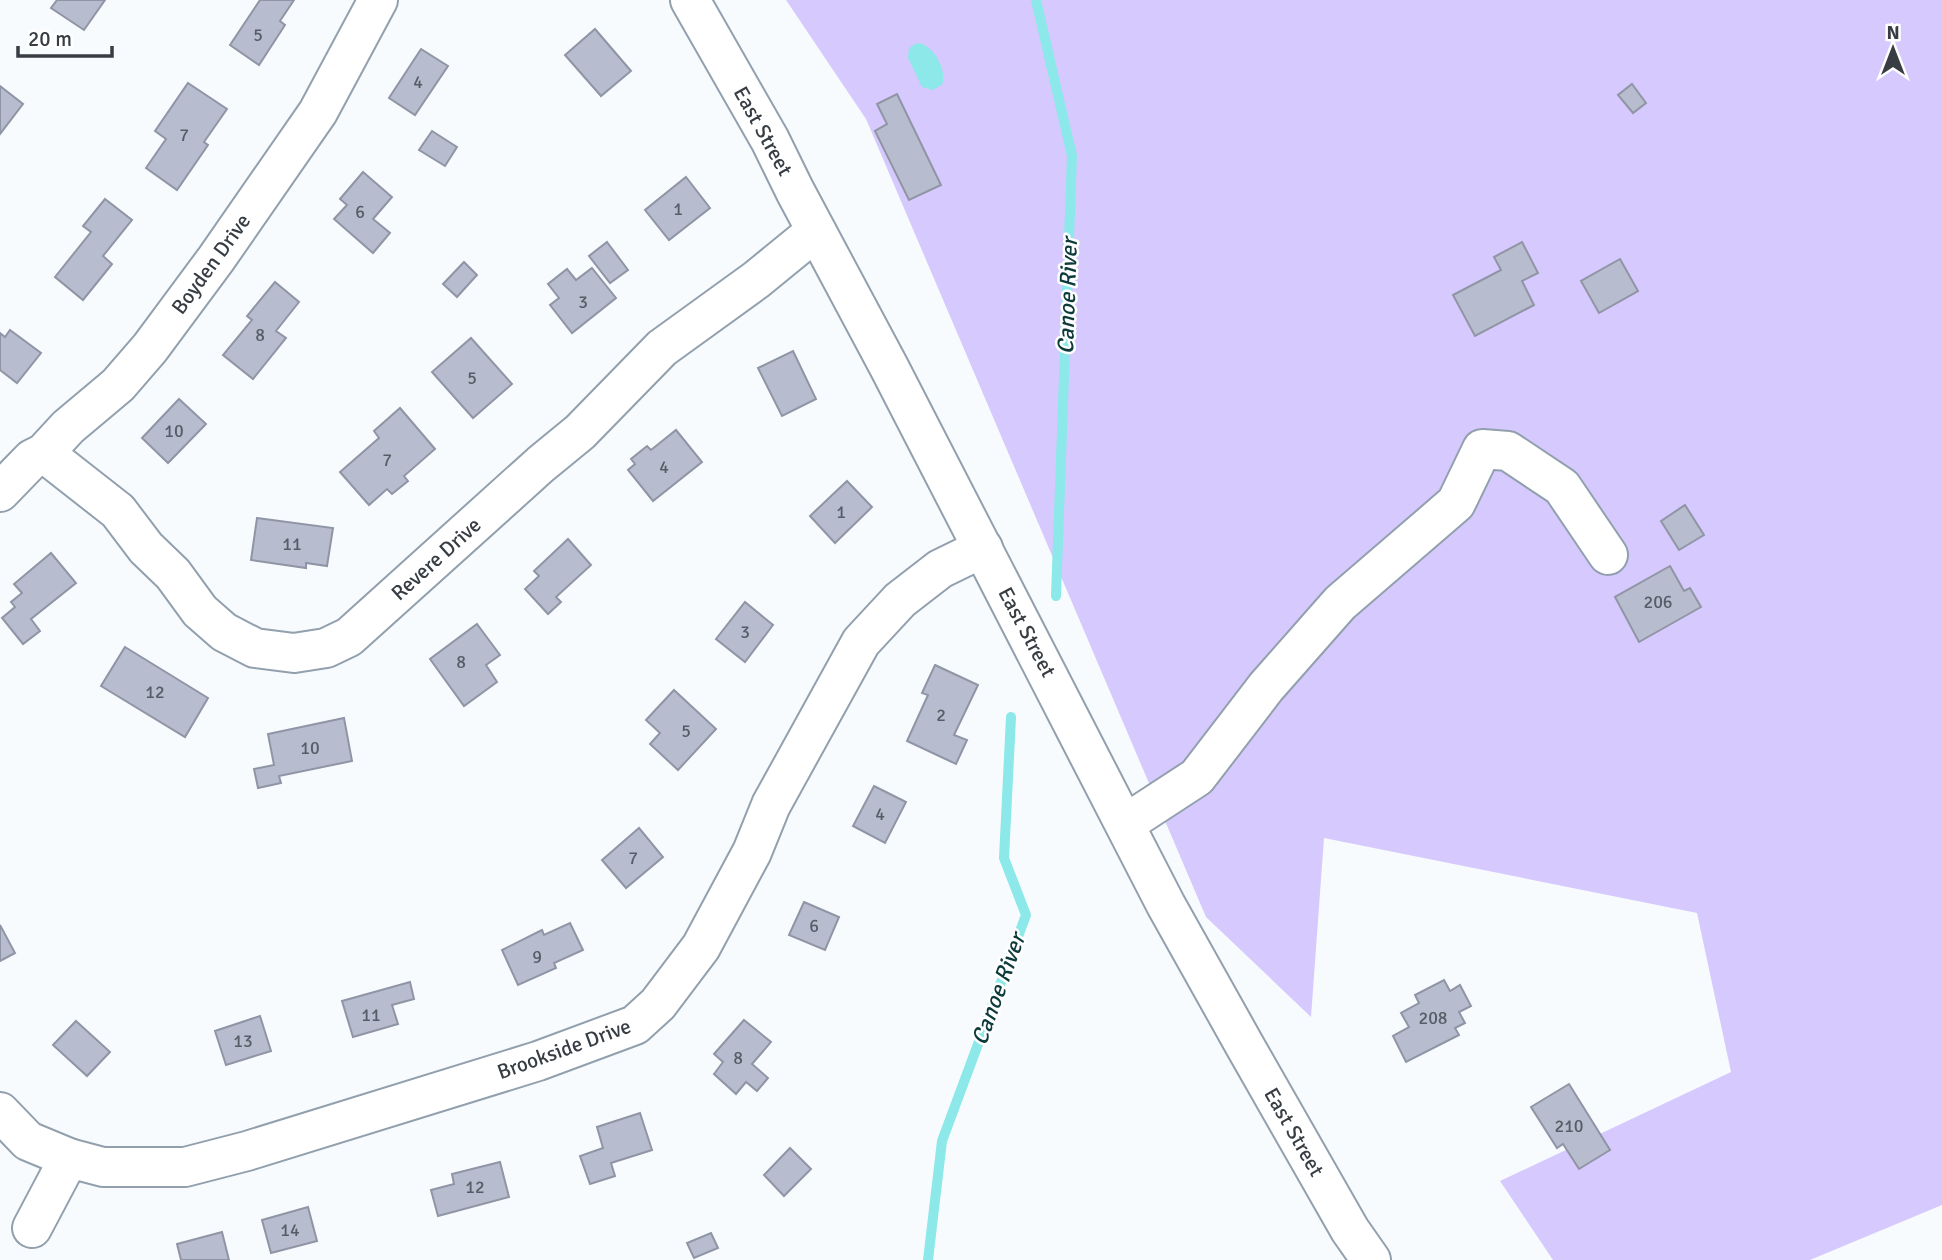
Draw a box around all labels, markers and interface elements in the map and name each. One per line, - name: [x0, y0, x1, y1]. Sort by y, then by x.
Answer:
- scale bar: [18, 14, 112, 58]
- north arrow: [1858, 14, 1928, 84]
- text: N: [1886, 21, 1900, 45]
- house number: 5: [253, 24, 263, 46]
- text: 20 m: [28, 26, 72, 52]
- house number: 4: [413, 71, 423, 93]
- street label: East Street: [728, 82, 798, 180]
- house number: 7: [179, 124, 189, 146]
- house number: 1: [673, 198, 683, 220]
- house number: 6: [355, 201, 365, 223]
- street label: Boyden Drive: [166, 209, 256, 319]
- water label: Canoe River: [1051, 234, 1084, 355]
- house number: 3: [578, 291, 588, 313]
- house number: 8: [255, 324, 265, 346]
- house number: 5: [467, 367, 477, 389]
- house number: 10: [164, 420, 184, 442]
- house number: 7: [382, 449, 392, 471]
- house number: 4: [659, 456, 669, 478]
- house number: 1: [836, 501, 846, 523]
- street label: Revere Drive: [386, 512, 486, 606]
- house number: 11: [282, 533, 302, 555]
- street label: East Street: [992, 583, 1062, 681]
- house number: 206: [1643, 591, 1673, 613]
- house number: 3: [740, 621, 750, 643]
- house number: 8: [456, 651, 466, 673]
- house number: 12: [145, 681, 165, 703]
- house number: 2: [936, 704, 946, 726]
- house number: 5: [681, 720, 691, 742]
- house number: 10: [300, 737, 320, 759]
- house number: 4: [875, 803, 885, 825]
- house number: 7: [628, 847, 638, 869]
- house number: 6: [809, 915, 819, 937]
- water label: Canoe River: [965, 926, 1033, 1049]
- house number: 9: [532, 946, 542, 968]
- house number: 11: [361, 1004, 381, 1026]
- house number: 208: [1418, 1007, 1448, 1029]
- street label: Brookside Drive: [494, 1013, 634, 1085]
- house number: 13: [233, 1030, 253, 1052]
- house number: 8: [733, 1047, 743, 1069]
- street label: East Street: [1258, 1083, 1330, 1181]
- house number: 210: [1554, 1115, 1584, 1137]
- house number: 12: [465, 1176, 485, 1198]
- house number: 14: [280, 1219, 300, 1241]

